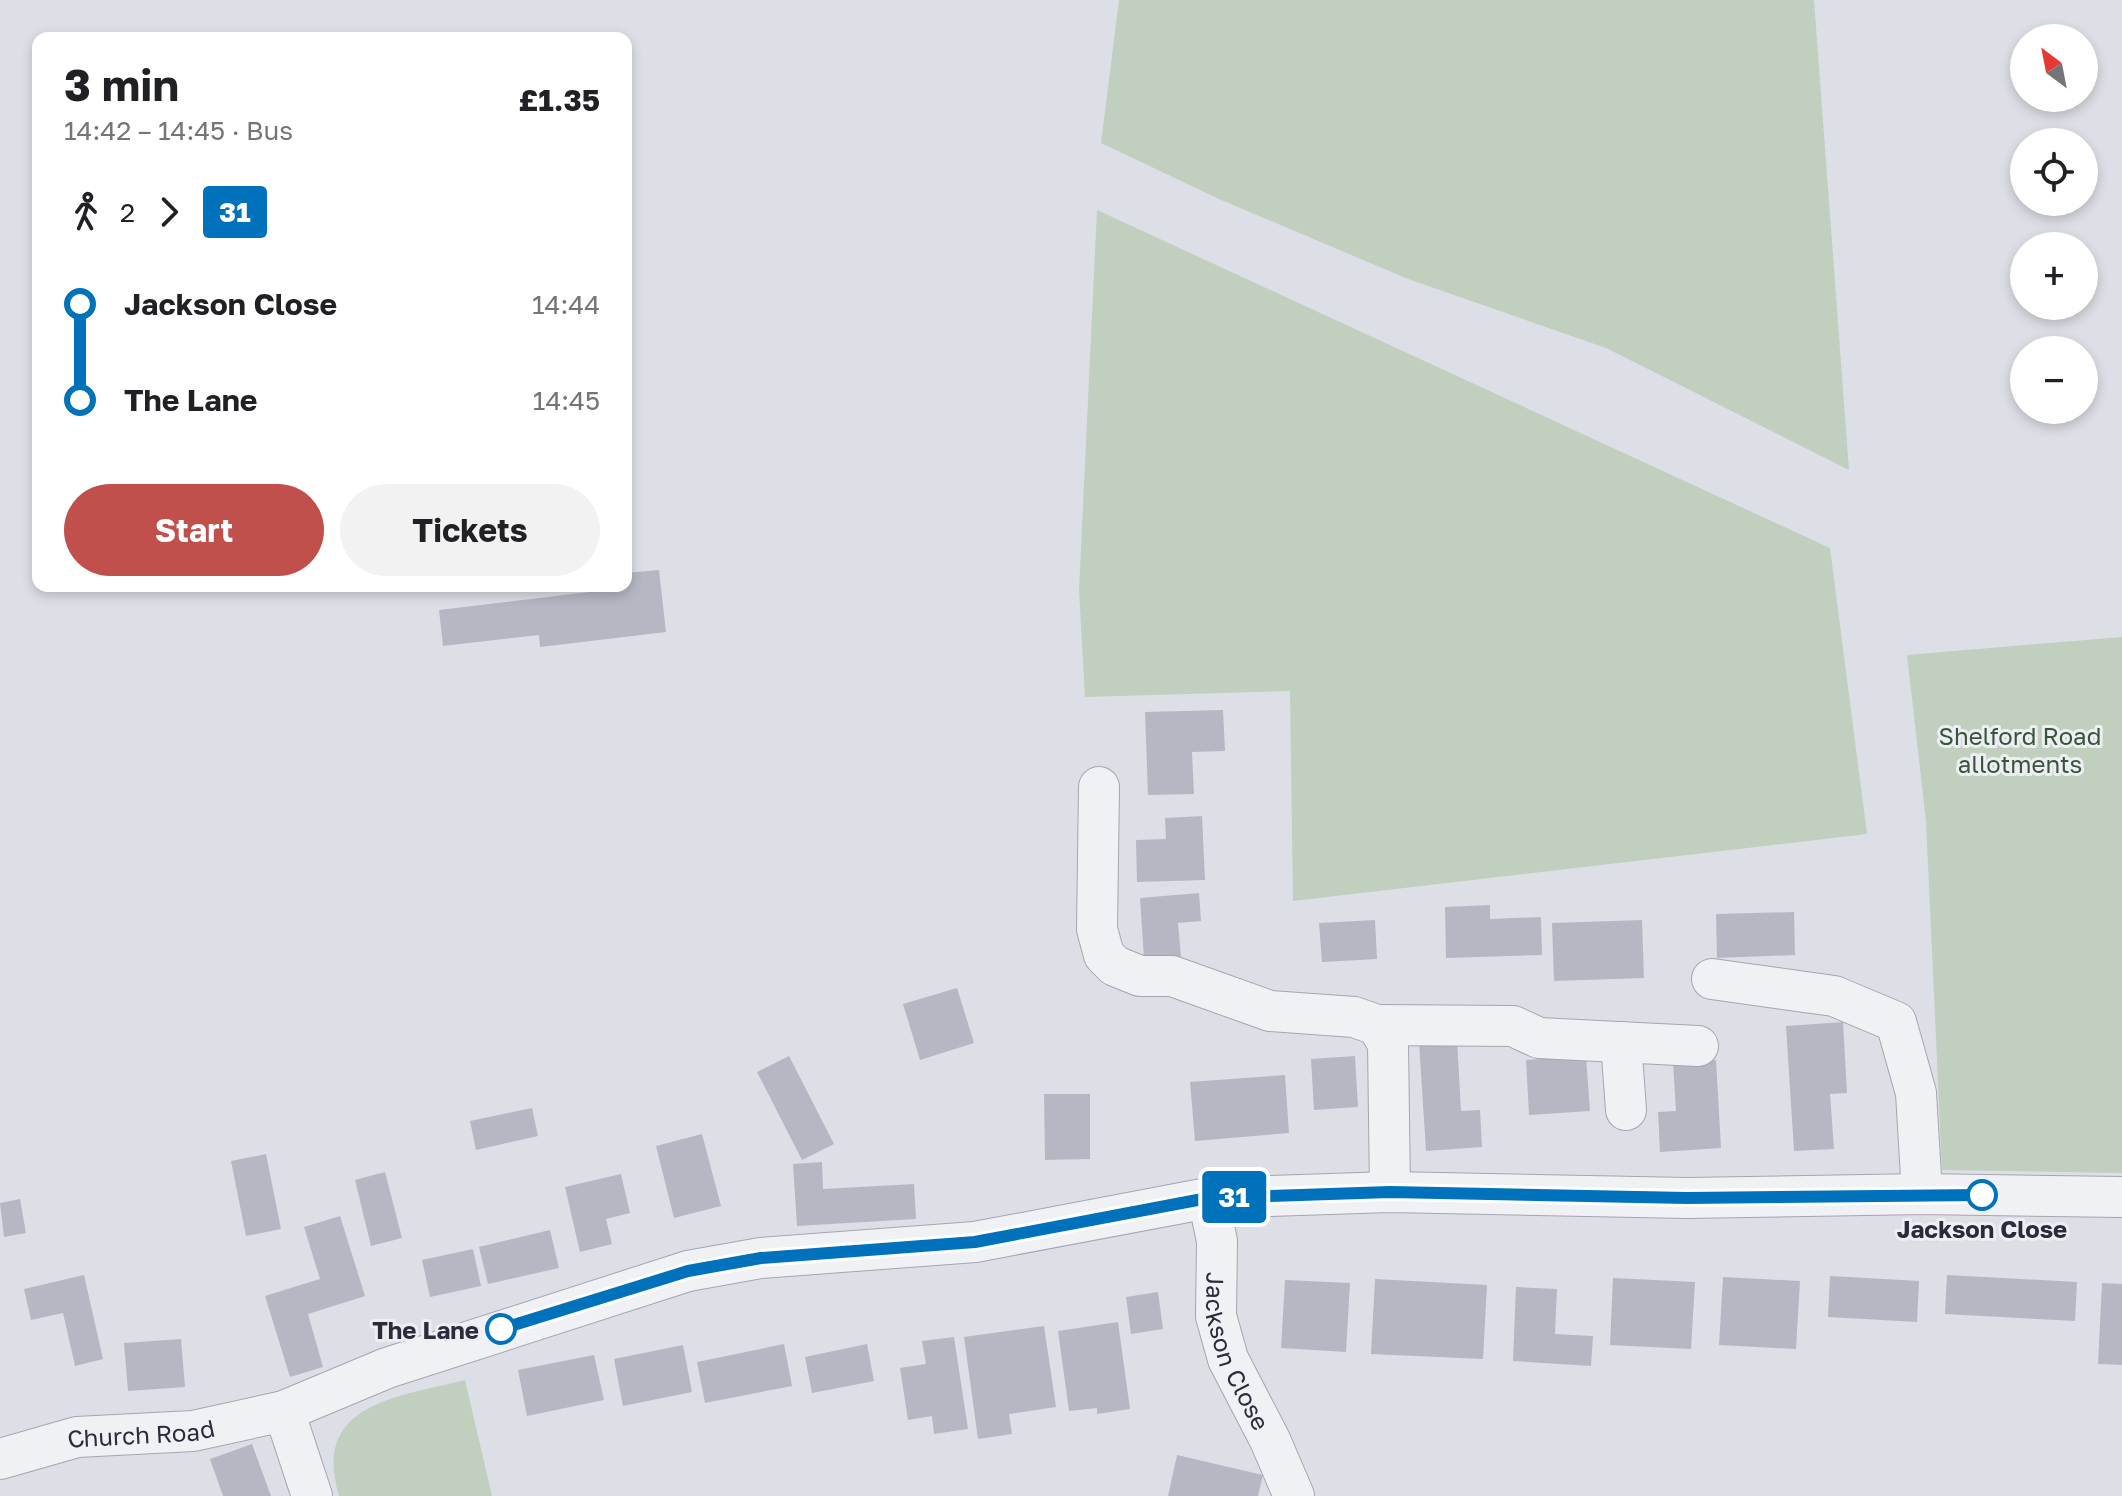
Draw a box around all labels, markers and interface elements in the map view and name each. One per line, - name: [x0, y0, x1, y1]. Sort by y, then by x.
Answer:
- north arrow: [2010, 24, 2098, 112]
- map controls: [2010, 24, 2098, 424]
- text: 3 min: [64, 58, 179, 111]
- text: £1.35: [519, 82, 600, 118]
- text: 14:42 – 14:45 · Bus: [64, 115, 293, 146]
- button: locate: [2010, 128, 2098, 216]
- icon: walk: [64, 190, 108, 234]
- icon: forward: [147, 190, 191, 234]
- text: 31: [219, 195, 251, 228]
- text: 2: [120, 197, 135, 228]
- button: +: [2010, 232, 2098, 320]
- text: Jackson Close: [124, 286, 337, 322]
- text: 14:44: [532, 289, 600, 320]
- button: −: [2010, 336, 2098, 424]
- text: The Lane: [124, 382, 258, 418]
- text: 14:45: [533, 385, 600, 416]
- button: Start: [64, 484, 324, 576]
- button: Tickets: [340, 484, 600, 576]
- park label: Shelford Road allotments: [1939, 721, 2101, 778]
- line badge: 31: [1198, 1171, 1270, 1223]
- text: 31: [1218, 1180, 1250, 1213]
- marker: Jackson Close: [1967, 1180, 1997, 1210]
- place label: Jackson Close: [1897, 1214, 2067, 1243]
- street label: Jackson Close: [1201, 1272, 1277, 1435]
- marker: The Lane: [486, 1314, 516, 1344]
- place label: The Lane: [372, 1315, 479, 1344]
- street label: Church Road: [64, 1412, 217, 1454]

